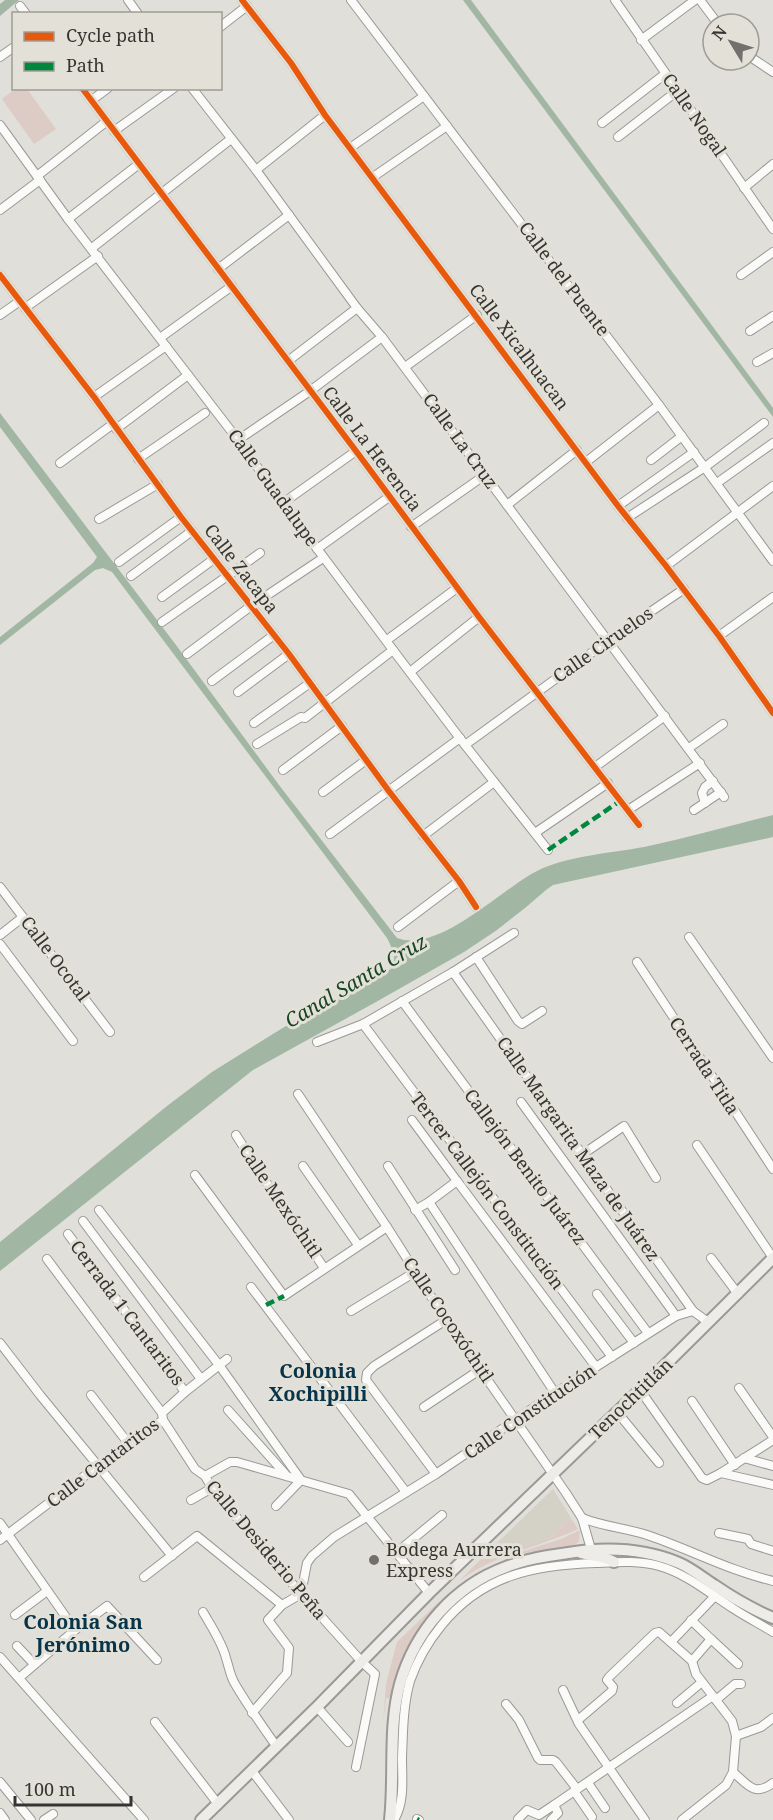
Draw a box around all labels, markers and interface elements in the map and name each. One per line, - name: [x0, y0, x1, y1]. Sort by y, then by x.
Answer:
- legend: [12, 12, 222, 90]
- north arrow: [701, 12, 761, 72]
- text: N: [707, 21, 732, 45]
- text: Cycle path: [66, 23, 155, 47]
- text: Path: [66, 53, 105, 77]
- street label: Calle Nogal: [657, 68, 732, 161]
- street label: Calle del Puente: [514, 216, 616, 340]
- street label: Calle Xicalhuacan: [464, 278, 575, 415]
- street label: Calle La Herencia: [318, 381, 428, 516]
- street label: Calle La Cruz: [418, 388, 504, 493]
- street label: Calle Guadalupe: [223, 424, 325, 551]
- street label: Calle Zacapa: [199, 519, 284, 618]
- street label: Calle Ciruelos: [548, 601, 657, 688]
- street label: Calle Ocotal: [16, 911, 96, 1006]
- water label: Canal Santa Cruz: [280, 927, 432, 1034]
- street label: Cerrada Titla: [664, 1012, 745, 1119]
- street label: Calle Margarita Maza de Juárez: [492, 1031, 666, 1266]
- street label: Callejón Benito Juárez: [459, 1083, 592, 1249]
- street label: Tercer Callejón Constitución: [406, 1087, 570, 1294]
- street label: Calle Mexóchitl: [234, 1139, 328, 1262]
- street label: Cerrada 1 Cantaritos: [65, 1235, 190, 1390]
- street label: Calle Cocoxóchitl: [398, 1252, 500, 1387]
- street label: Tenochtitlán: [583, 1352, 678, 1444]
- district label: Colonia Xochipilli: [269, 1357, 367, 1407]
- street label: Calle Constitución: [459, 1358, 600, 1464]
- street label: Calle Cantaritos: [41, 1412, 164, 1512]
- street label: Calle Desiderio Peña: [201, 1474, 332, 1624]
- place label: Bodega Aurrera Express: [386, 1537, 522, 1582]
- marker: Bodega Aurrera Express: [367, 1553, 381, 1567]
- district label: Colonia San Jerónimo: [23, 1608, 143, 1658]
- scale bar: [15, 1769, 130, 1807]
- text: 100 m: [24, 1777, 76, 1801]

